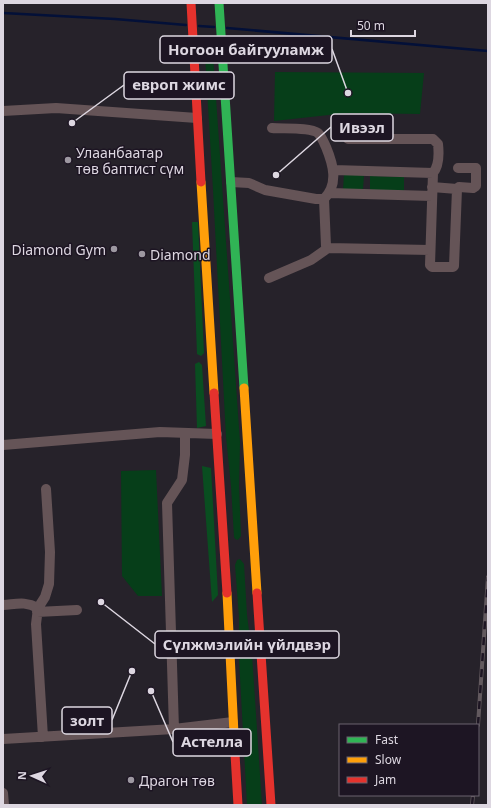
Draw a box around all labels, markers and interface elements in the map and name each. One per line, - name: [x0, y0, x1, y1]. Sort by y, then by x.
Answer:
- scale bar: [351, 12, 415, 38]
- text: 50 m: [357, 17, 385, 34]
- callout: Ногоон байгууламж: [160, 36, 332, 63]
- text: Ногоон байгууламж: [168, 39, 324, 59]
- callout: европ жимс: [124, 72, 234, 99]
- text: европ жимс: [132, 74, 226, 94]
- callout: Ивээл: [331, 114, 393, 141]
- text: Ивээл: [339, 117, 385, 137]
- place label: Улаанбаатар төв баптист сүм: [76, 143, 184, 178]
- marker: Улаанбаатар төв баптист сүм: [63, 155, 73, 165]
- place label: Diamond Gym: [11, 240, 106, 259]
- marker: Diamond Gym: [109, 244, 119, 254]
- place label: Diamond: [150, 245, 211, 264]
- marker: Diamond: [137, 249, 147, 259]
- callout: Сүлжмэлийн үйлдвэр: [155, 631, 339, 658]
- text: Сүлжмэлийн үйлдвэр: [163, 634, 331, 654]
- callout: золт: [62, 707, 112, 734]
- text: золт: [70, 710, 104, 730]
- legend: [339, 724, 479, 796]
- callout: Астелла: [173, 729, 251, 756]
- text: Астелла: [181, 731, 243, 751]
- text: Fast: [375, 731, 399, 748]
- text: Slow: [375, 751, 402, 768]
- north arrow: [12, 756, 52, 796]
- text: N: [14, 771, 29, 780]
- place label: Драгон төв: [139, 771, 215, 790]
- text: Jam: [374, 771, 396, 788]
- marker: Драгон төв: [126, 775, 136, 785]

